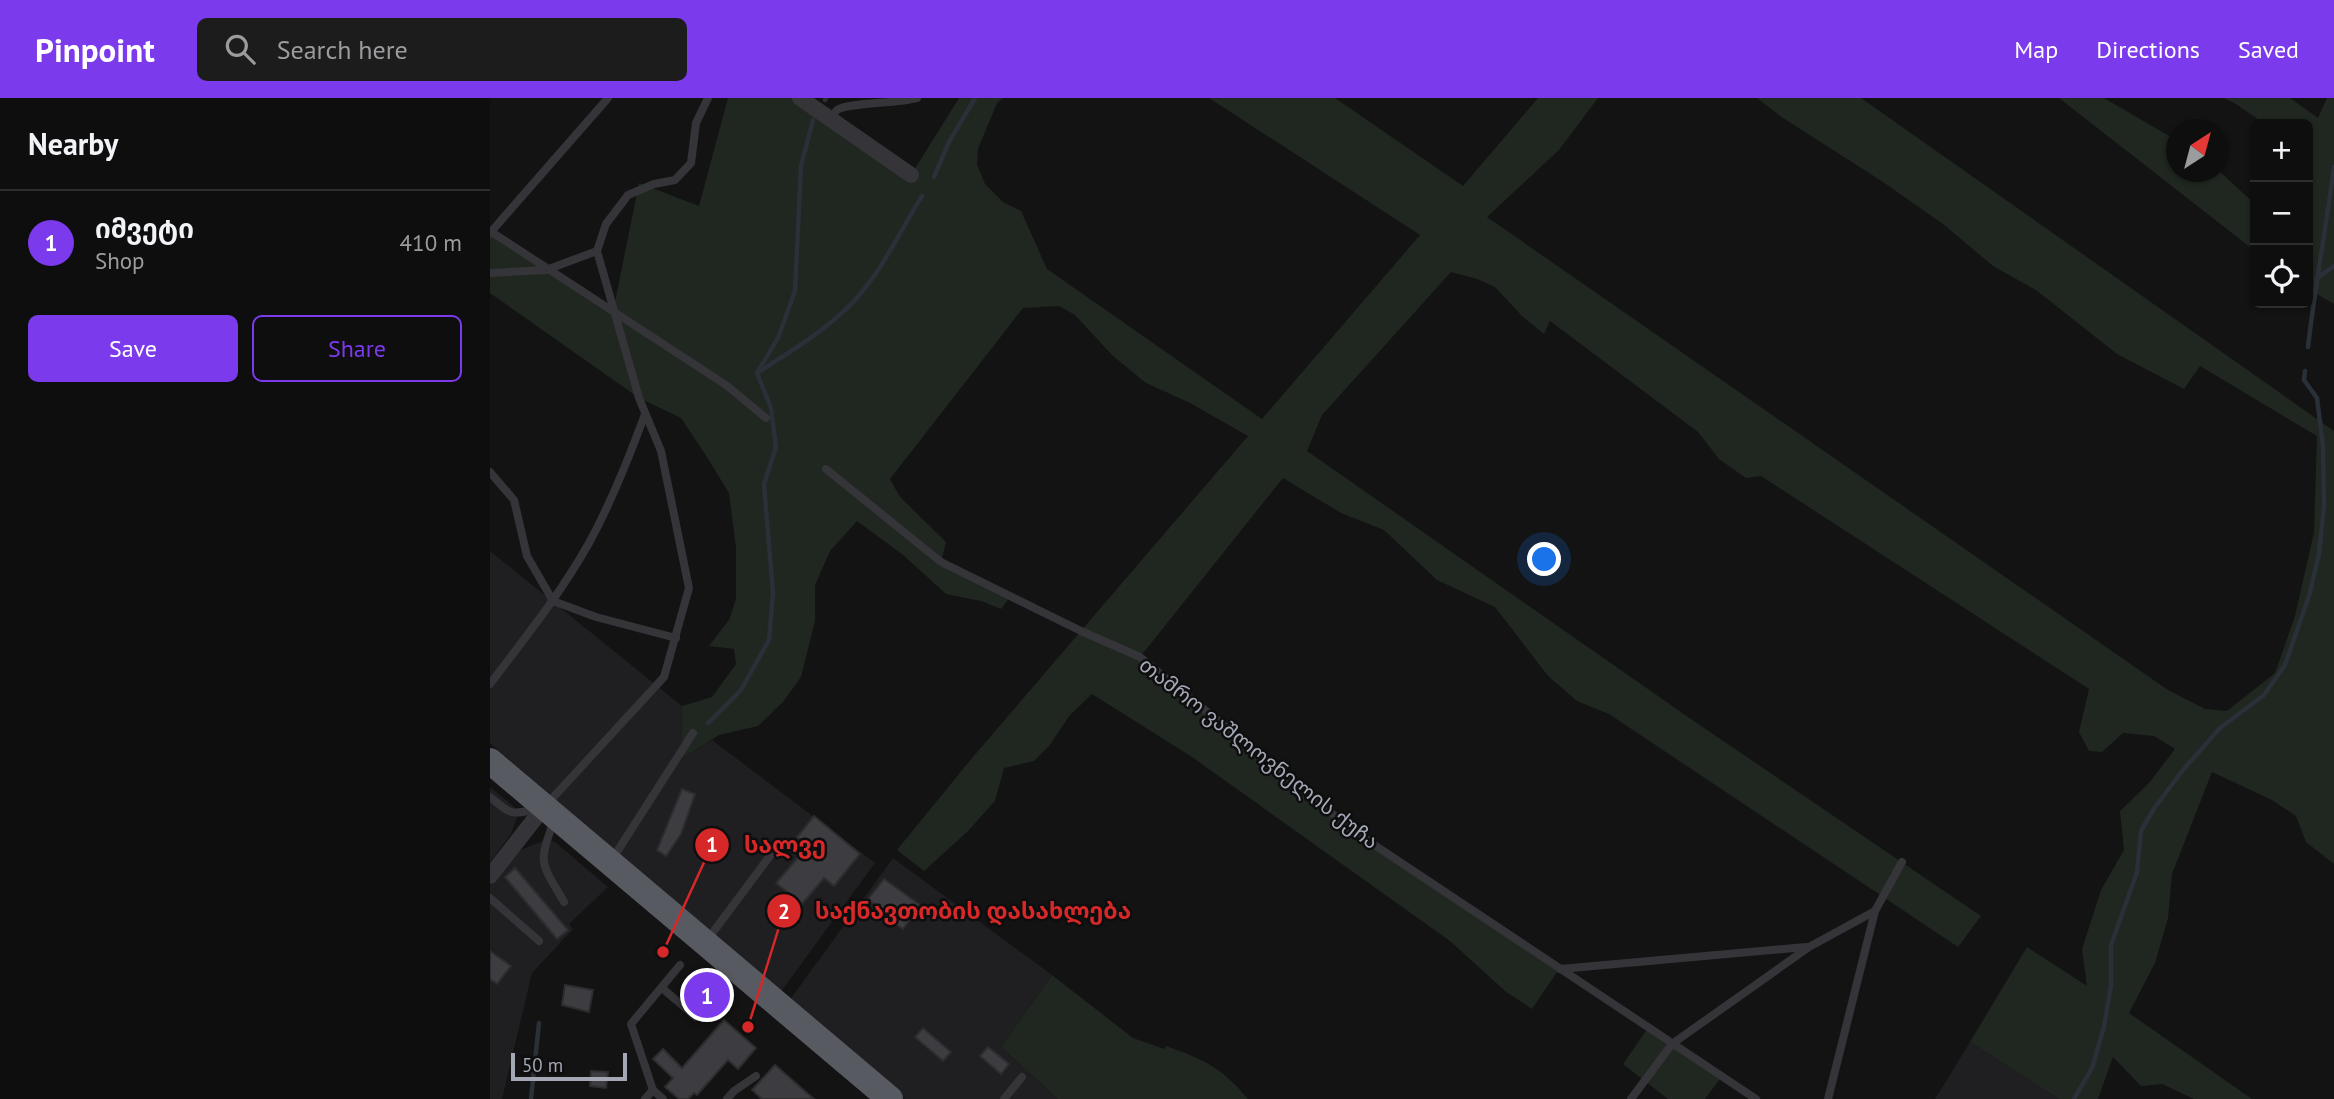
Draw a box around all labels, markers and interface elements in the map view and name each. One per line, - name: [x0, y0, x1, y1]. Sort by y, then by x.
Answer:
- search box: [197, 18, 687, 81]
- text: Pinpoint: [35, 28, 155, 71]
- icon: search: [221, 30, 259, 68]
- text: Search here: [277, 33, 408, 66]
- text: Map: [2014, 34, 2058, 65]
- text: Directions: [2096, 34, 2200, 65]
- text: Saved: [2238, 34, 2299, 65]
- north arrow: [2166, 119, 2229, 182]
- map controls: [2250, 119, 2313, 308]
- button: +: [2250, 119, 2313, 182]
- text: Nearby: [28, 124, 118, 163]
- button: −: [2250, 182, 2313, 245]
- text: იმვეტი: [95, 212, 194, 245]
- text: 1: [44, 228, 58, 257]
- text: 410 m: [400, 228, 462, 257]
- button: locate: [2250, 245, 2313, 308]
- text: Shop: [95, 246, 145, 275]
- button: Save: [28, 315, 238, 382]
- button: Share: [252, 315, 462, 382]
- your location: [1527, 542, 1561, 576]
- street label: თამრო ვაშლოვნელის ქუჩა: [1134, 651, 1384, 855]
- callout: სალვე: [695, 823, 840, 867]
- text: სალვე: [744, 830, 826, 859]
- text: 1: [706, 831, 718, 858]
- callout: საქნავთობის დასახლება: [766, 889, 1145, 933]
- text: საქნავთობის დასახლება: [815, 896, 1131, 926]
- text: 2: [778, 898, 790, 925]
- pin: 1: [684, 969, 730, 1021]
- scale bar: [511, 1050, 626, 1082]
- text: 50 m: [522, 1053, 563, 1077]

